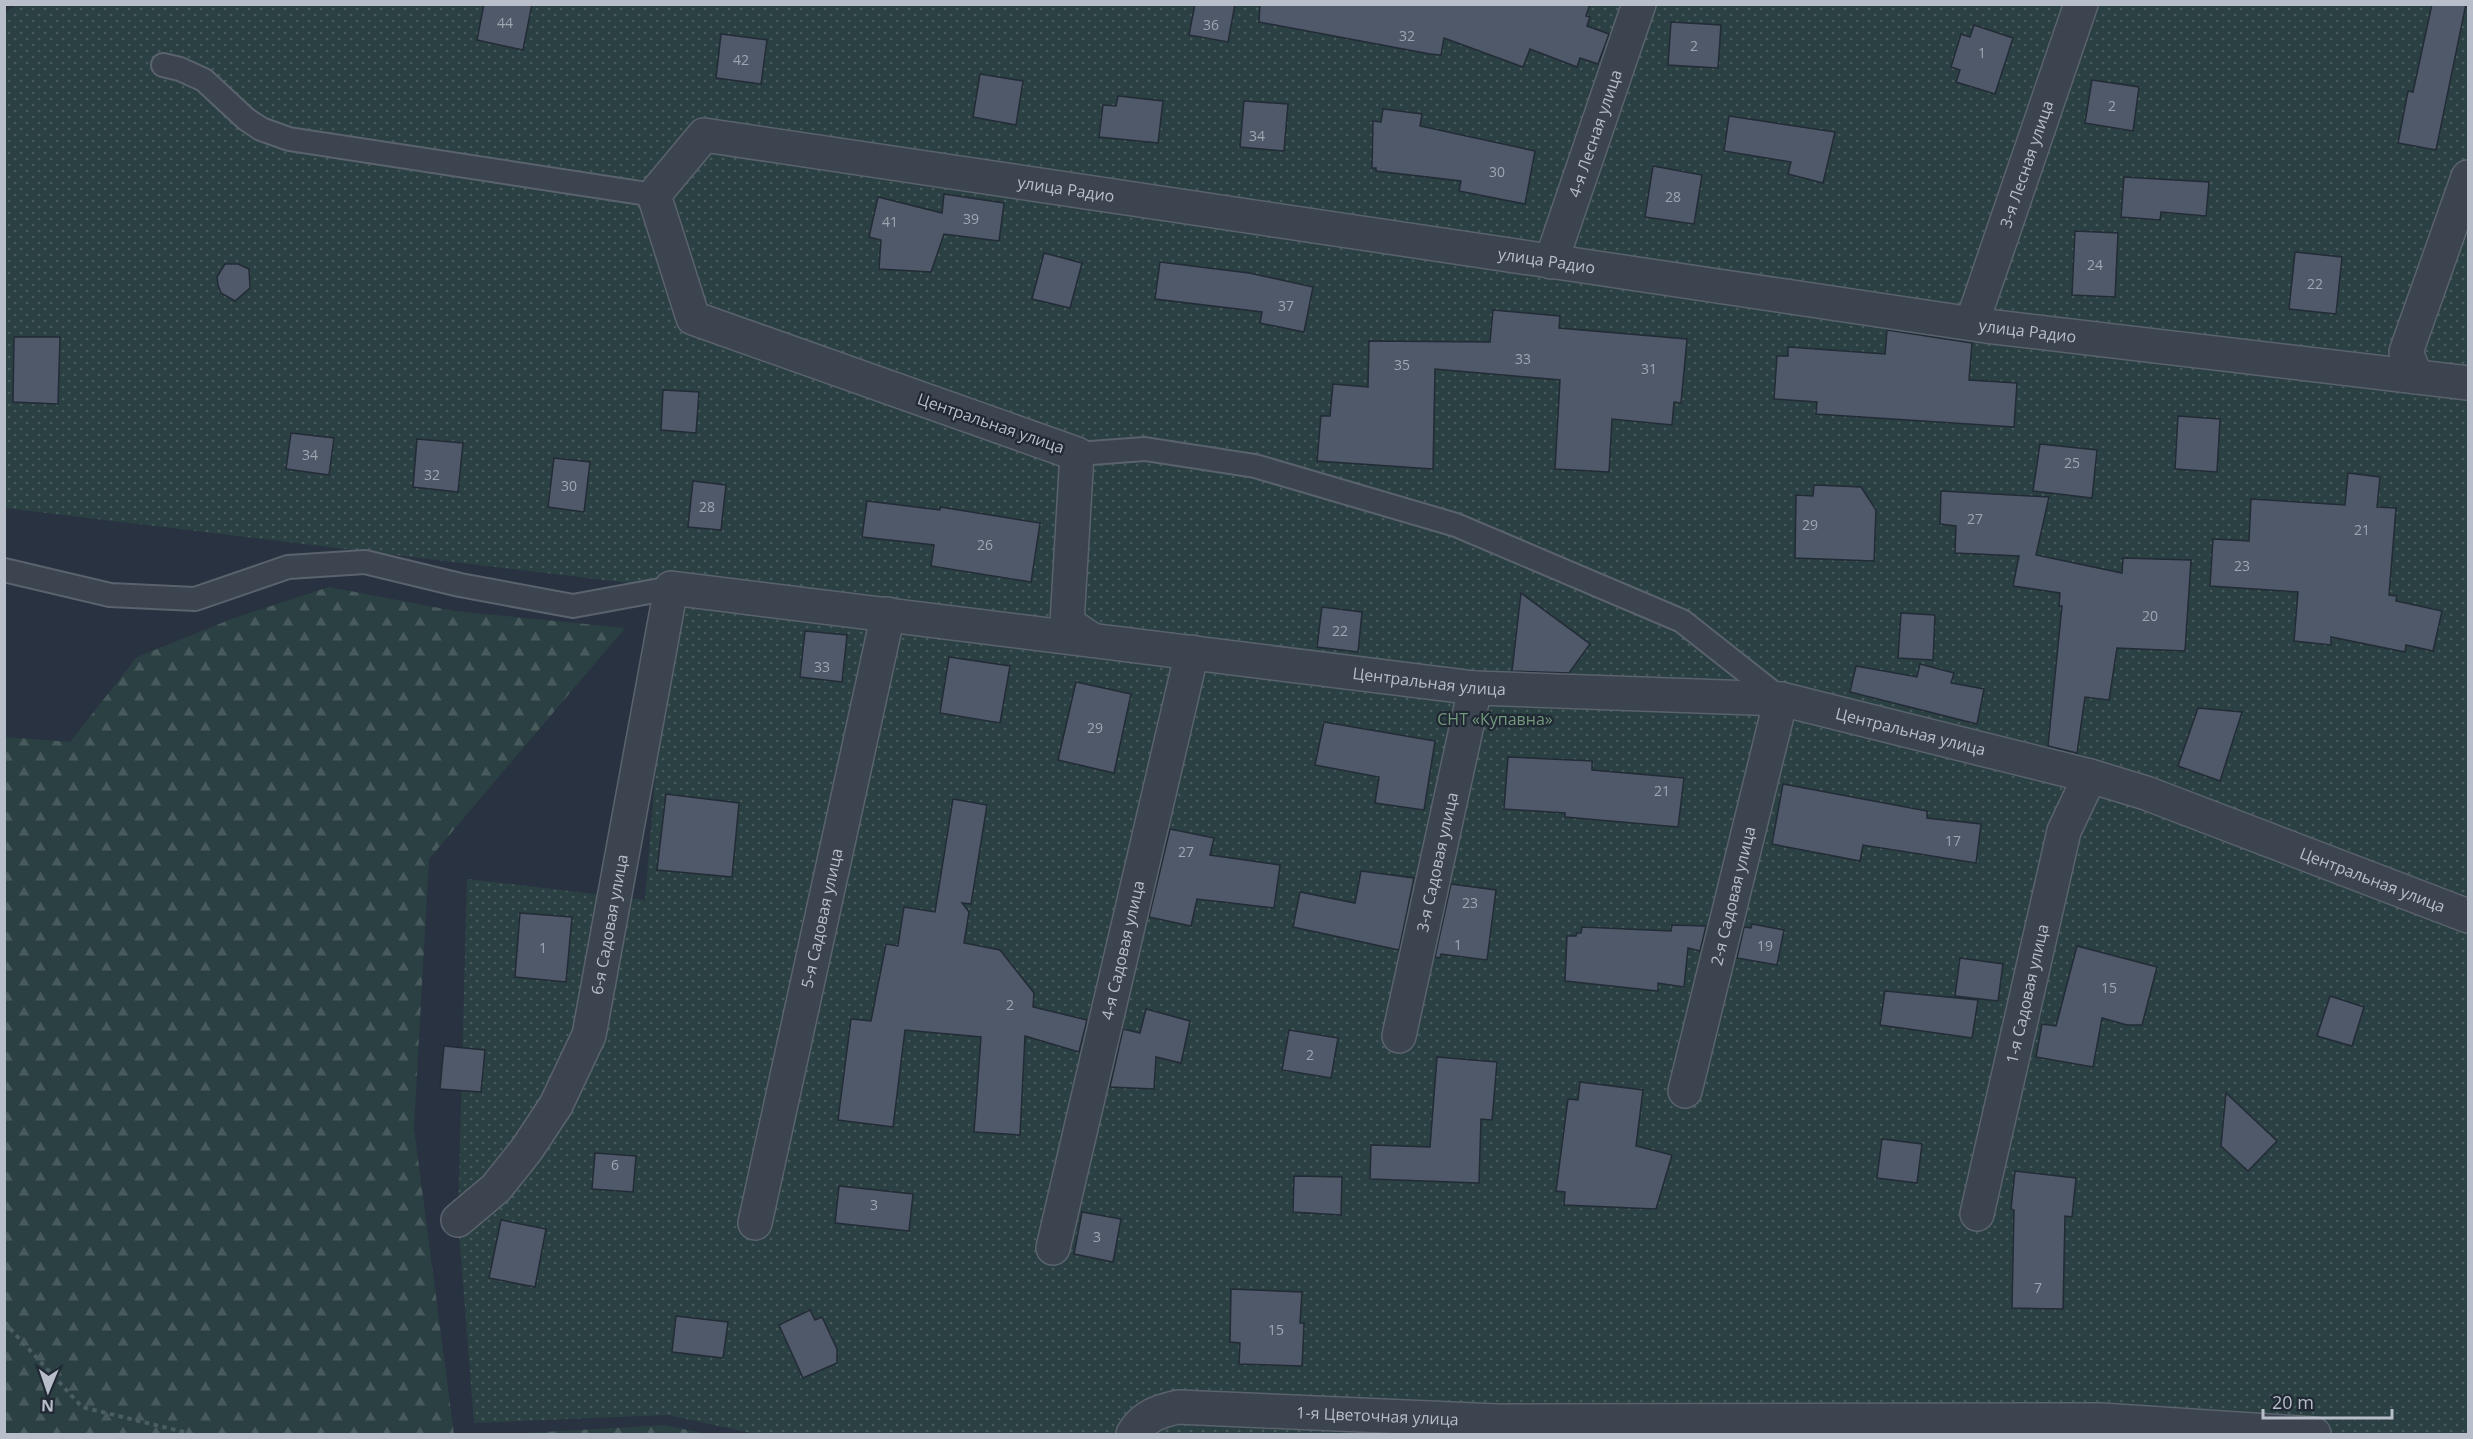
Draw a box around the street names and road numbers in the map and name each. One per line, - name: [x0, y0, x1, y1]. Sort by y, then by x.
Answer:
- street label: 4-я Лесная улица: [1563, 67, 1627, 200]
- street label: 3-я Лесная улица: [1994, 97, 2058, 231]
- street label: улица Радио: [1016, 171, 1116, 207]
- street label: улица Радио: [1497, 242, 1597, 279]
- street label: улица Радио: [1977, 314, 2077, 348]
- street label: Центральная улица: [915, 388, 1067, 458]
- street label: Центральная улица: [1351, 662, 1506, 700]
- street label: Центральная улица: [1833, 702, 1988, 761]
- street label: 3-я Садовая улица: [1411, 790, 1463, 934]
- street label: 2-я Садовая улица: [1705, 824, 1760, 968]
- street label: Центральная улица: [2297, 842, 2448, 917]
- street label: 5-я Садовая улица: [796, 846, 848, 990]
- street label: 6-я Садовая улица: [586, 852, 633, 996]
- street label: 4-я Садовая улица: [1096, 878, 1149, 1022]
- street label: 1-я Садовая улица: [2001, 922, 2054, 1066]
- street label: 1-я Цветочная улица: [1296, 1401, 1459, 1430]

